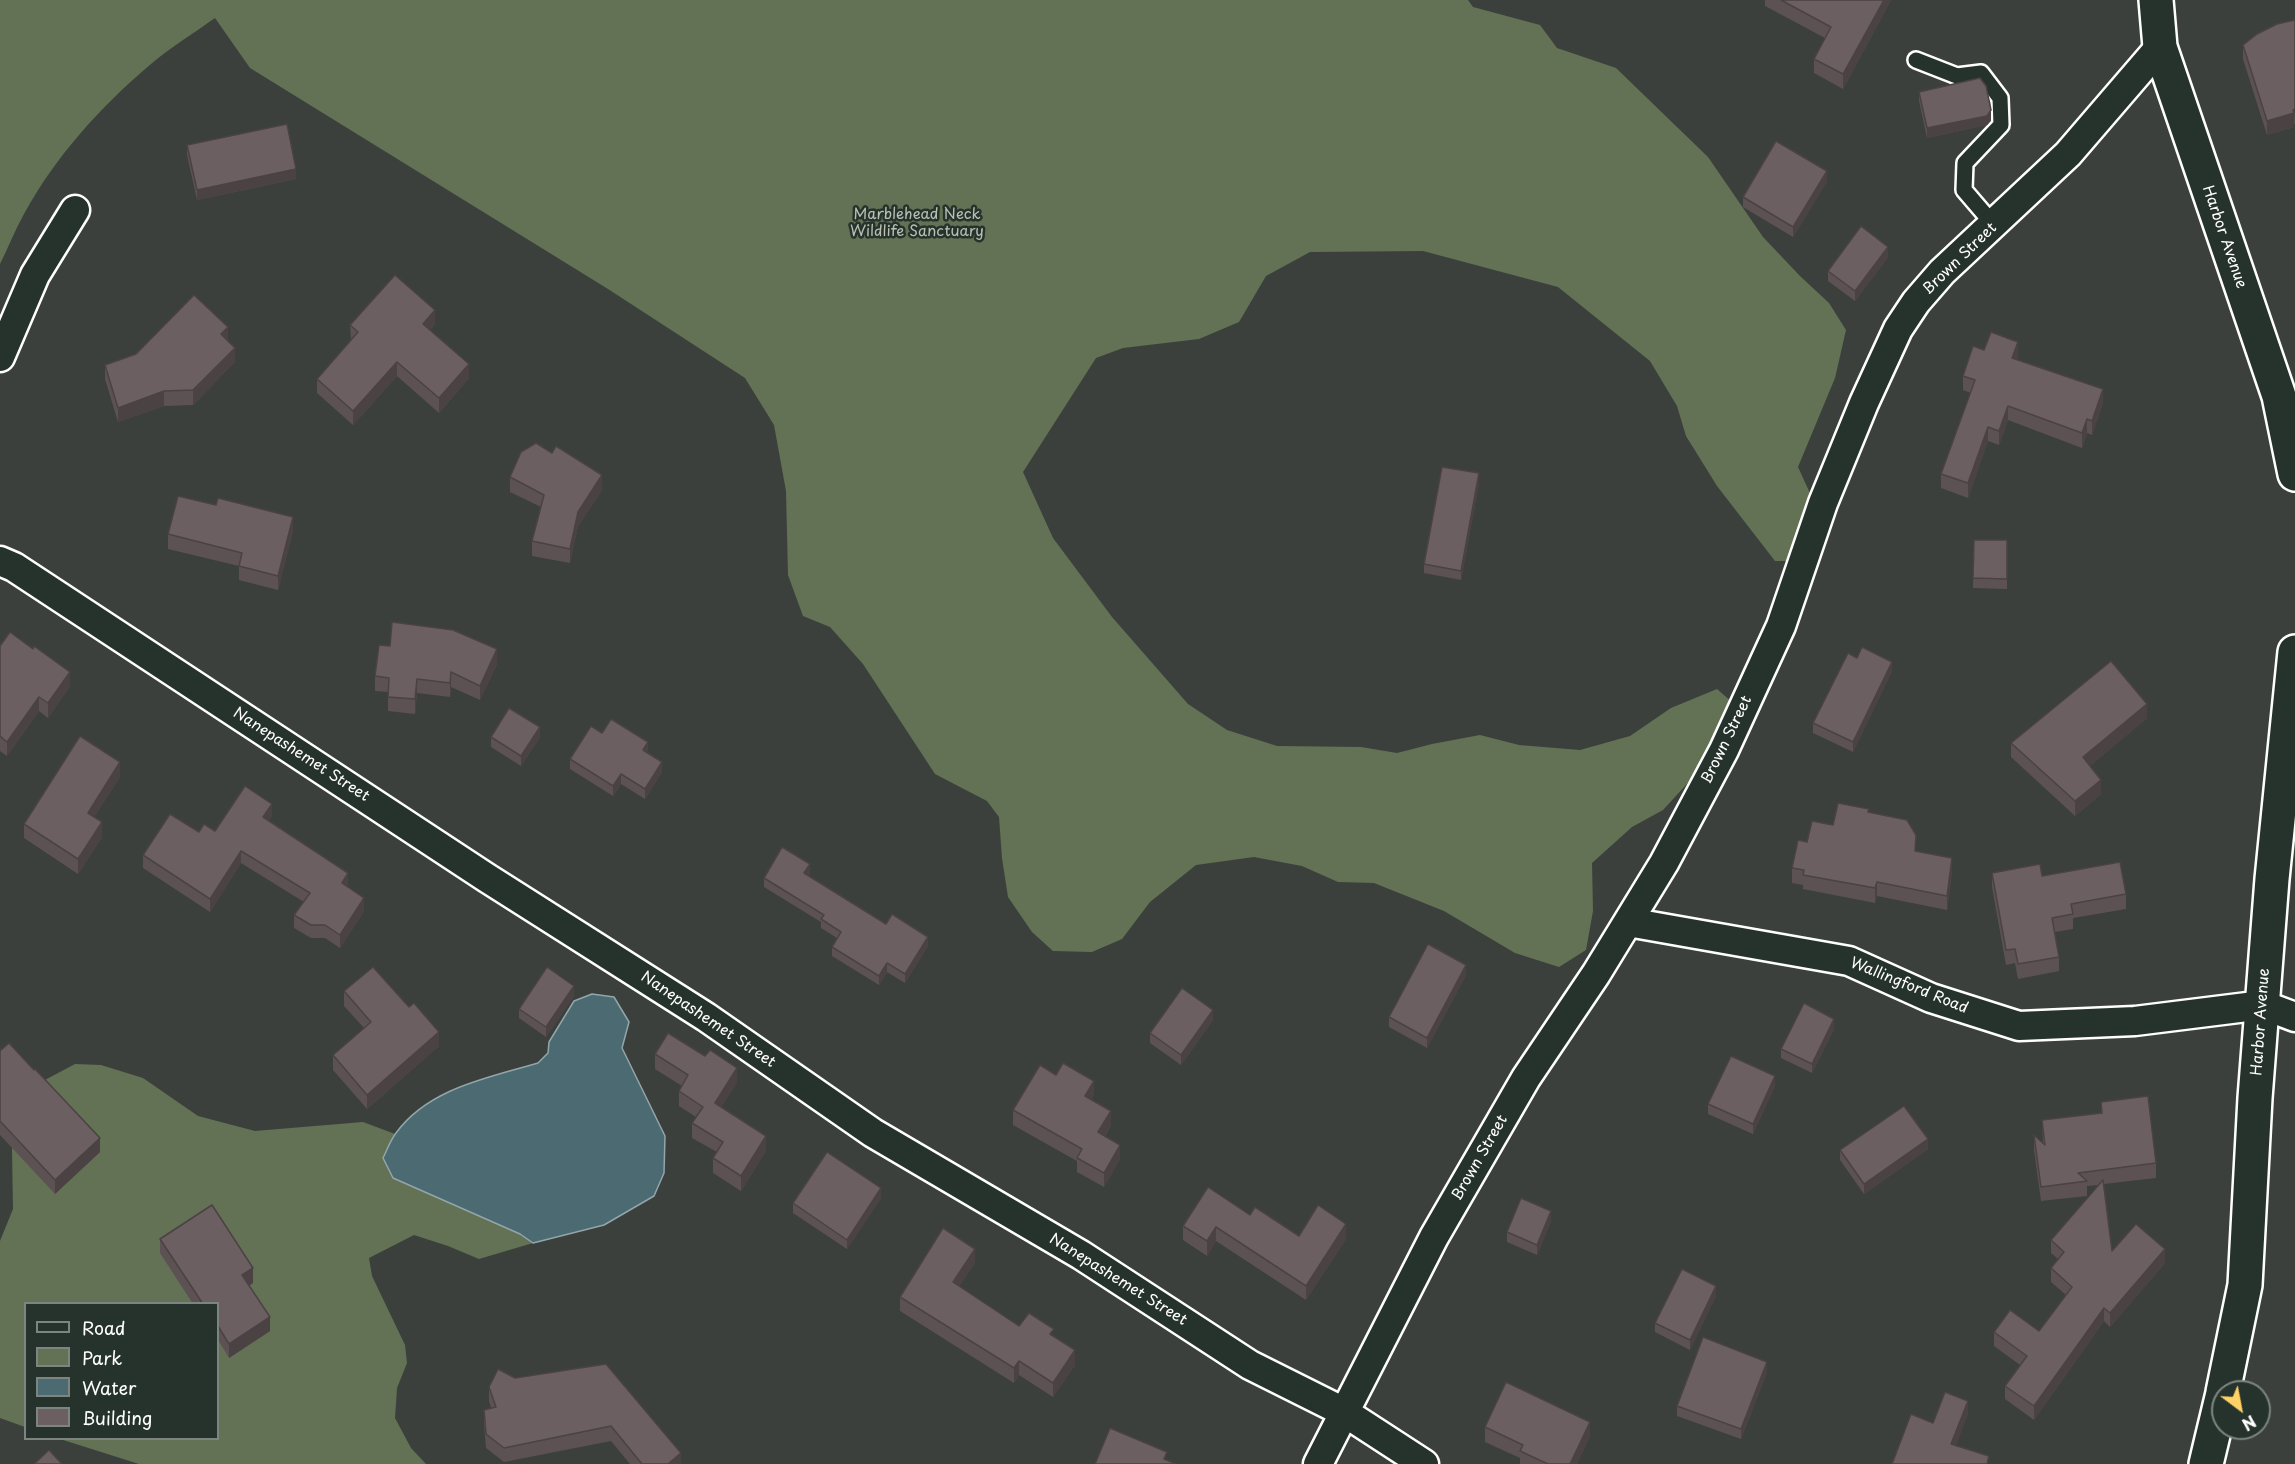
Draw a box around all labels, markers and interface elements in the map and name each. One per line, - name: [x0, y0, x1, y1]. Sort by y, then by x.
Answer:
- street label: Harbor Avenue: [2198, 183, 2250, 291]
- park label: Marblehead Neck Wildlife Sanctuary: [850, 206, 984, 241]
- street label: Brown Street: [1919, 219, 2001, 299]
- street label: Brown Street: [1698, 693, 1756, 787]
- street label: Nanepashemet Street: [230, 704, 372, 806]
- street label: Wallingford Road: [1848, 954, 1970, 1018]
- street label: Nanepashemet Street: [637, 968, 779, 1072]
- street label: Harbor Avenue: [2248, 968, 2274, 1076]
- street label: Brown Street: [1448, 1112, 1512, 1204]
- street label: Nanepashemet Street: [1046, 1230, 1190, 1330]
- legend: [24, 1302, 219, 1440]
- text: Road: [82, 1314, 126, 1341]
- text: Park: [82, 1344, 122, 1371]
- text: Water: [82, 1374, 136, 1401]
- north arrow: [2211, 1380, 2271, 1440]
- text: Building: [82, 1404, 152, 1431]
- text: N: [2238, 1410, 2261, 1437]

